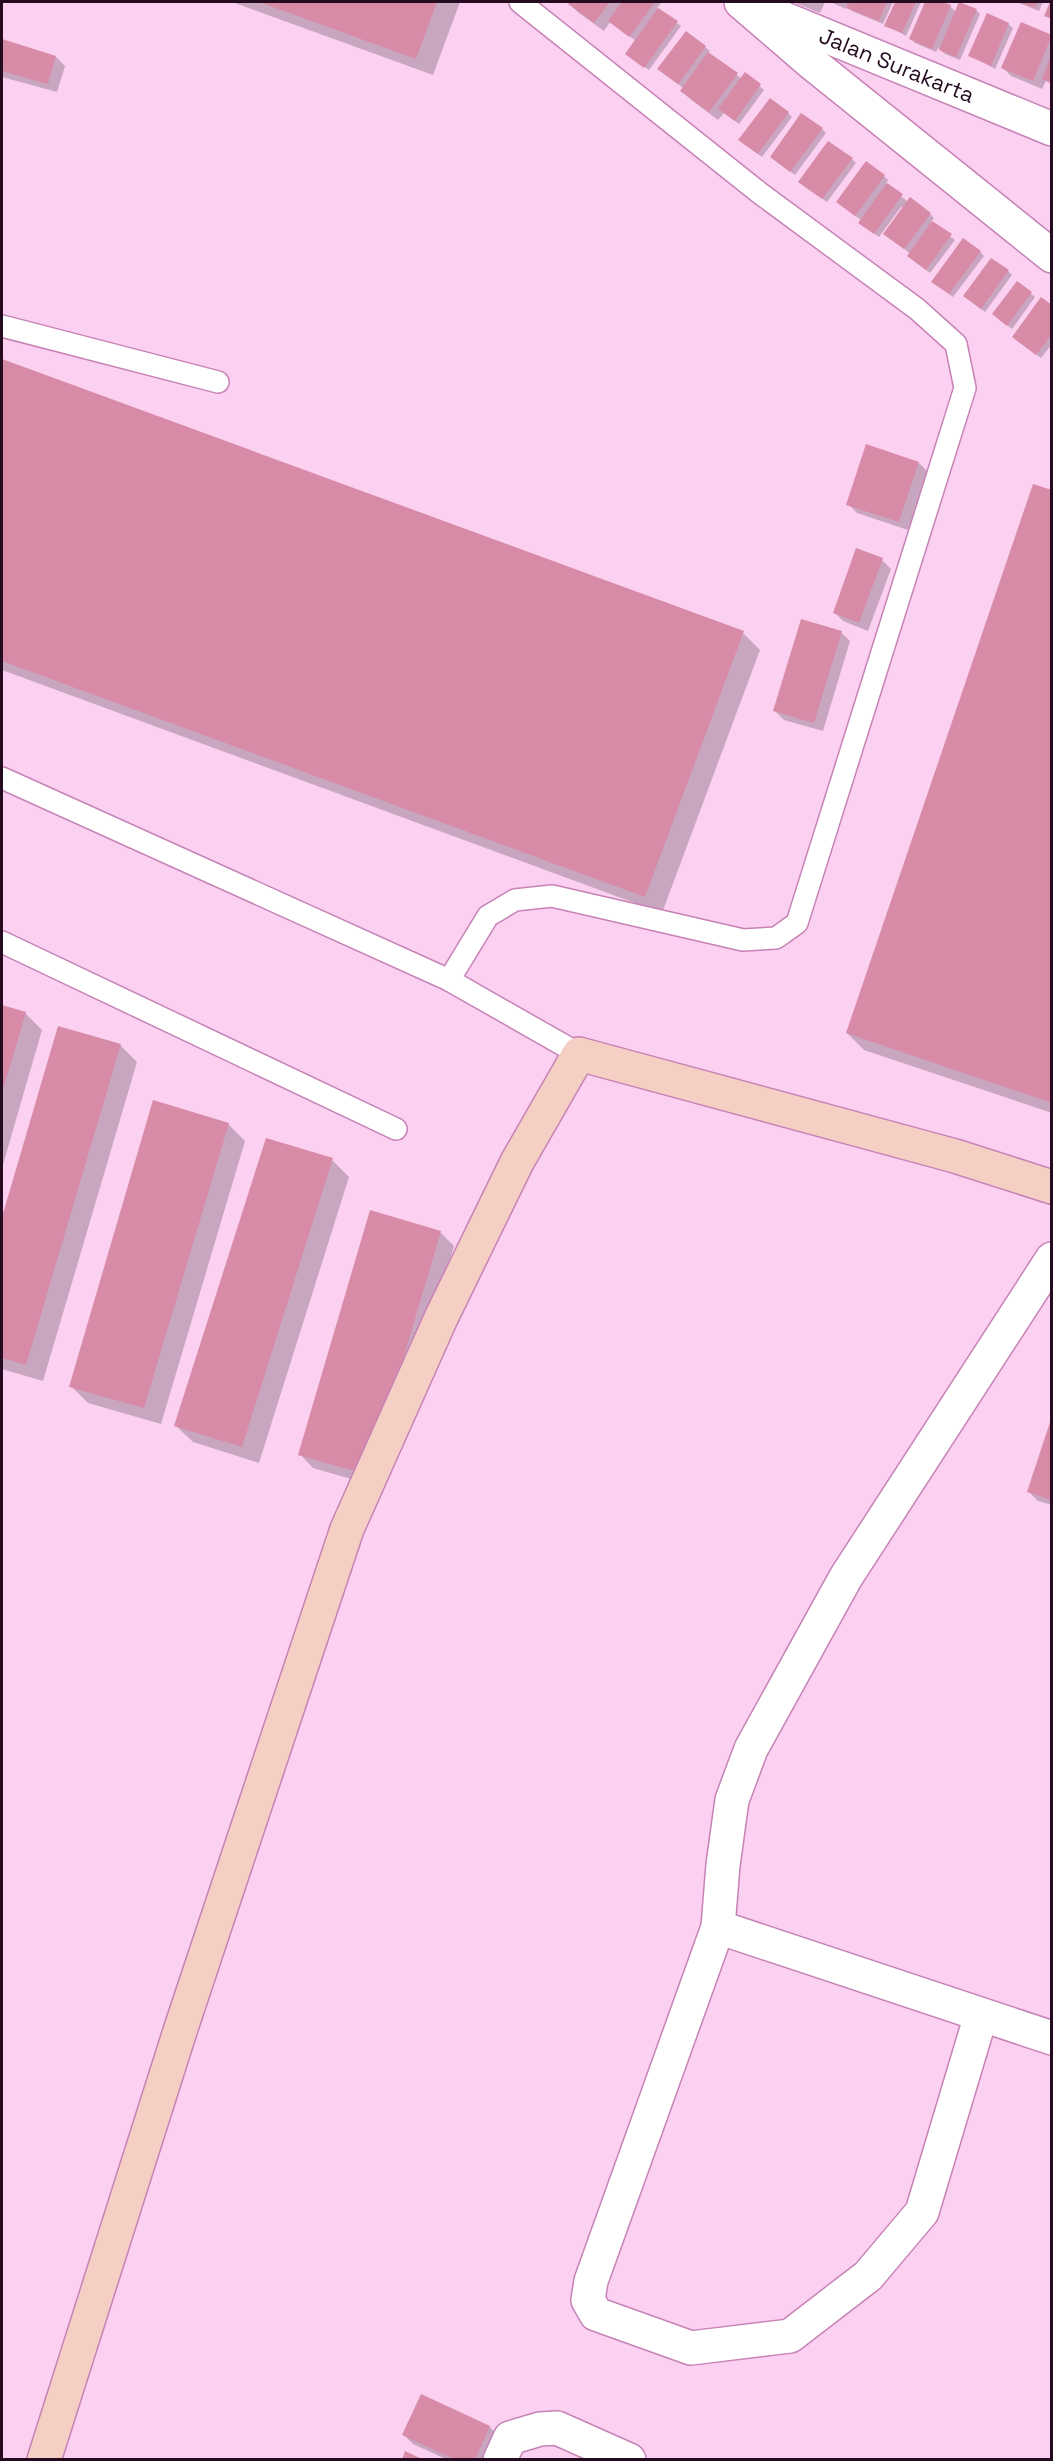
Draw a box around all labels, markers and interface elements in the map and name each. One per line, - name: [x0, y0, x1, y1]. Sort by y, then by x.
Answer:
- street label: Jalan Surakarta: [815, 21, 979, 109]

